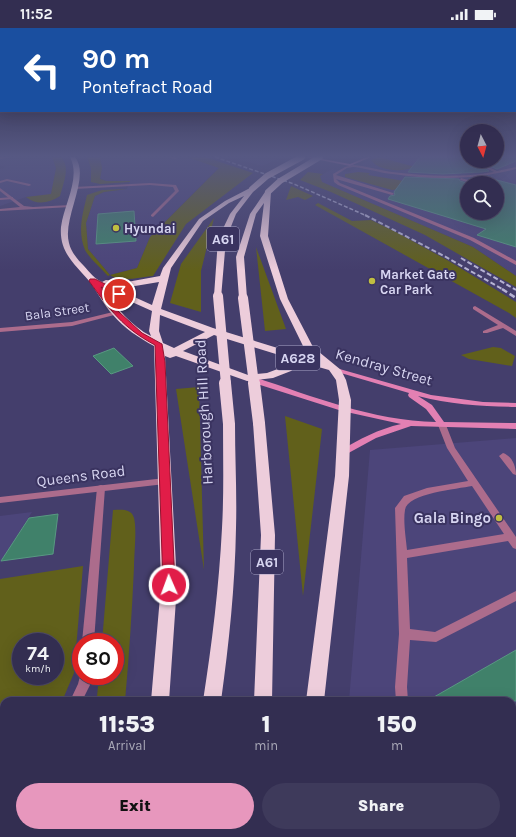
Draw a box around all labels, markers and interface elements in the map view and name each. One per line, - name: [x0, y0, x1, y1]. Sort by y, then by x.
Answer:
- text: 11:52: [20, 5, 53, 23]
- text: 90 m: [82, 42, 150, 75]
- icon: left: [16, 44, 68, 96]
- text: Pontefract Road: [82, 76, 213, 98]
- north arrow: [460, 124, 504, 168]
- map controls: [460, 124, 504, 220]
- button: search: [460, 176, 504, 220]
- place label: Hyundai: [124, 221, 176, 236]
- marker: Hyundai: [111, 223, 121, 233]
- road number: A61: [207, 227, 239, 251]
- place label: Market Gate Car Park: [380, 267, 456, 297]
- marker: Market Gate Car Park: [367, 276, 377, 286]
- pin: [102, 277, 136, 311]
- icon: arrive: [108, 283, 130, 305]
- street label: Bala Street: [24, 300, 90, 323]
- street label: Harborough Hill Road: [191, 339, 217, 485]
- street label: Kendray Street: [333, 345, 435, 390]
- road number: A628: [276, 346, 320, 370]
- street label: Queens Road: [36, 462, 126, 490]
- place label: Gala Bingo: [414, 509, 491, 527]
- marker: Gala Bingo: [494, 513, 504, 523]
- road number: A61: [251, 550, 283, 574]
- position arrow: [148, 564, 190, 606]
- speed limit sign: 80: [72, 633, 124, 685]
- text: 74: [27, 642, 49, 665]
- text: km/h: [25, 663, 51, 675]
- text: 11:53: [99, 710, 155, 738]
- text: 1: [261, 710, 271, 738]
- text: 150: [377, 710, 417, 738]
- text: Arrival: [108, 738, 146, 753]
- text: min: [254, 738, 278, 753]
- text: m: [391, 738, 403, 753]
- button: Exit: [16, 783, 254, 829]
- button: Share: [262, 783, 500, 829]

